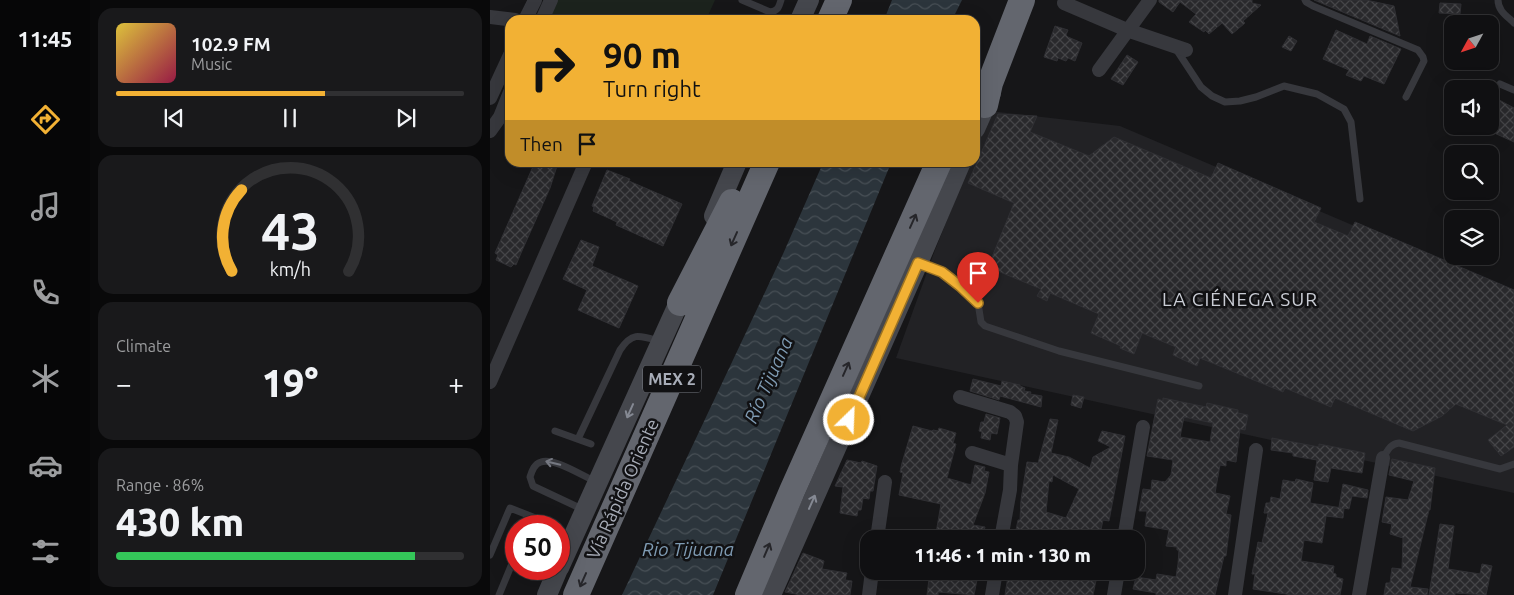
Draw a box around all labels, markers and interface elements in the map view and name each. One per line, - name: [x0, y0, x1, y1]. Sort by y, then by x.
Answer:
- north arrow: [1444, 15, 1499, 70]
- map controls: [1444, 15, 1499, 265]
- text: 11:45: [17, 26, 73, 51]
- text: 102.9 FM: [191, 33, 271, 55]
- icon: right: [520, 35, 585, 100]
- text: 90 m: [603, 35, 681, 75]
- text: Music: [191, 55, 232, 73]
- text: Turn right: [603, 76, 701, 101]
- button: sound: [1444, 80, 1499, 135]
- icon: directions: [28, 102, 63, 137]
- icon: previous: [160, 104, 188, 132]
- icon: pause: [276, 104, 304, 132]
- icon: next: [392, 104, 420, 132]
- icon: arrive: [573, 130, 601, 158]
- text: Then: [520, 133, 563, 155]
- button: search: [1444, 145, 1499, 200]
- icon: music: [28, 189, 63, 224]
- text: 43: [261, 202, 319, 260]
- button: layers: [1444, 210, 1499, 265]
- one-way arrow: [908, 214, 918, 229]
- one-way arrow: [728, 231, 738, 246]
- pin: [957, 252, 999, 303]
- text: km/h: [269, 259, 311, 279]
- icon: arrive: [964, 259, 992, 287]
- icon: phone: [28, 275, 63, 310]
- district label: LA CIÉNEGA SUR: [1162, 288, 1318, 310]
- water label: Río Tijuana: [739, 334, 797, 426]
- text: Climate: [116, 337, 171, 355]
- icon: climate: [28, 361, 63, 396]
- text: 19°: [262, 362, 318, 404]
- one-way arrow: [842, 362, 852, 377]
- road number: MEX 2: [643, 366, 701, 392]
- text: −: [116, 368, 132, 399]
- text: +: [448, 368, 464, 399]
- position arrow: [822, 393, 874, 445]
- one-way arrow: [625, 403, 635, 418]
- street label: Vía Rápida Oriente: [582, 415, 662, 562]
- icon: car: [28, 448, 63, 483]
- one-way arrow: [545, 458, 561, 468]
- text: Range · 86%: [116, 476, 204, 494]
- one-way arrow: [808, 495, 818, 510]
- text: 430 km: [116, 501, 244, 543]
- speed limit sign: 50: [505, 515, 570, 580]
- icon: filters: [28, 534, 63, 569]
- water label: Rio Tijuana: [642, 538, 734, 560]
- one-way arrow: [763, 543, 773, 558]
- text: 11:46 · 1 min · 130 m: [914, 544, 1091, 566]
- one-way arrow: [577, 572, 587, 587]

